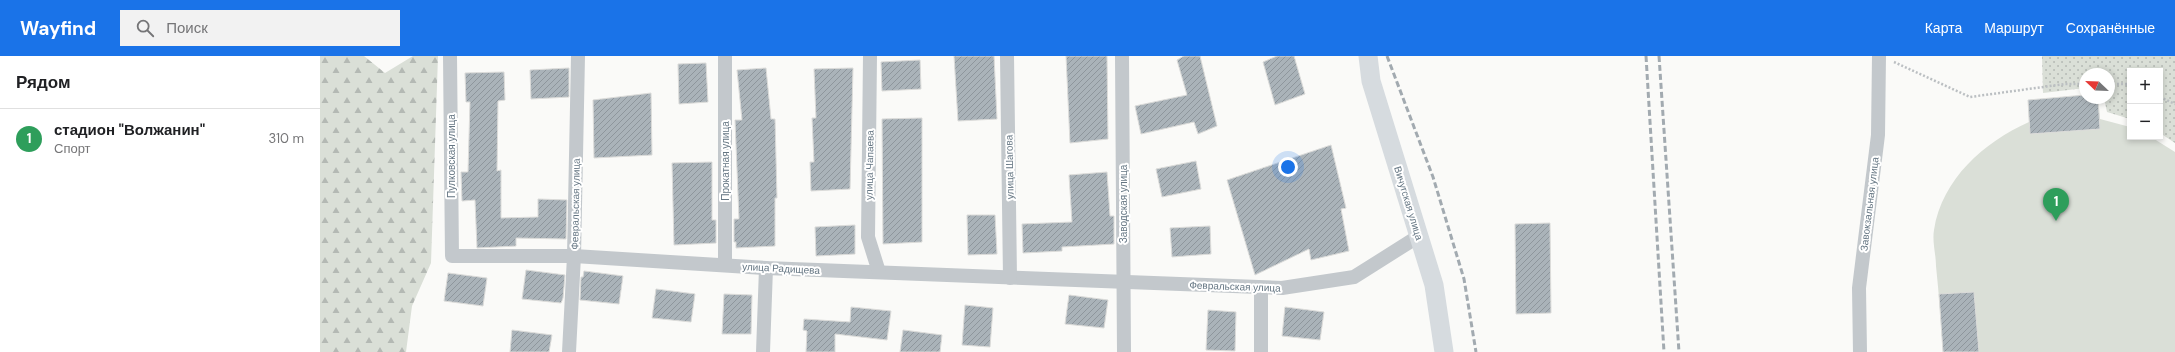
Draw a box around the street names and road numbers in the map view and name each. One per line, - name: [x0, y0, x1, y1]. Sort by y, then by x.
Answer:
- street label: Пулковская улица: [445, 114, 458, 198]
- street label: Прокатная улица: [719, 121, 732, 201]
- street label: улица Чапаева: [862, 130, 877, 200]
- street label: улица Шагова: [1002, 134, 1017, 199]
- street label: Завокзальная улица: [1857, 156, 1882, 252]
- street label: Февральская улица: [568, 158, 583, 250]
- street label: Заводская улица: [1117, 164, 1130, 243]
- street label: Вичугская улица: [1391, 165, 1426, 242]
- street label: улица Радищева: [742, 260, 821, 277]
- street label: Февральская улица: [1189, 278, 1281, 295]

